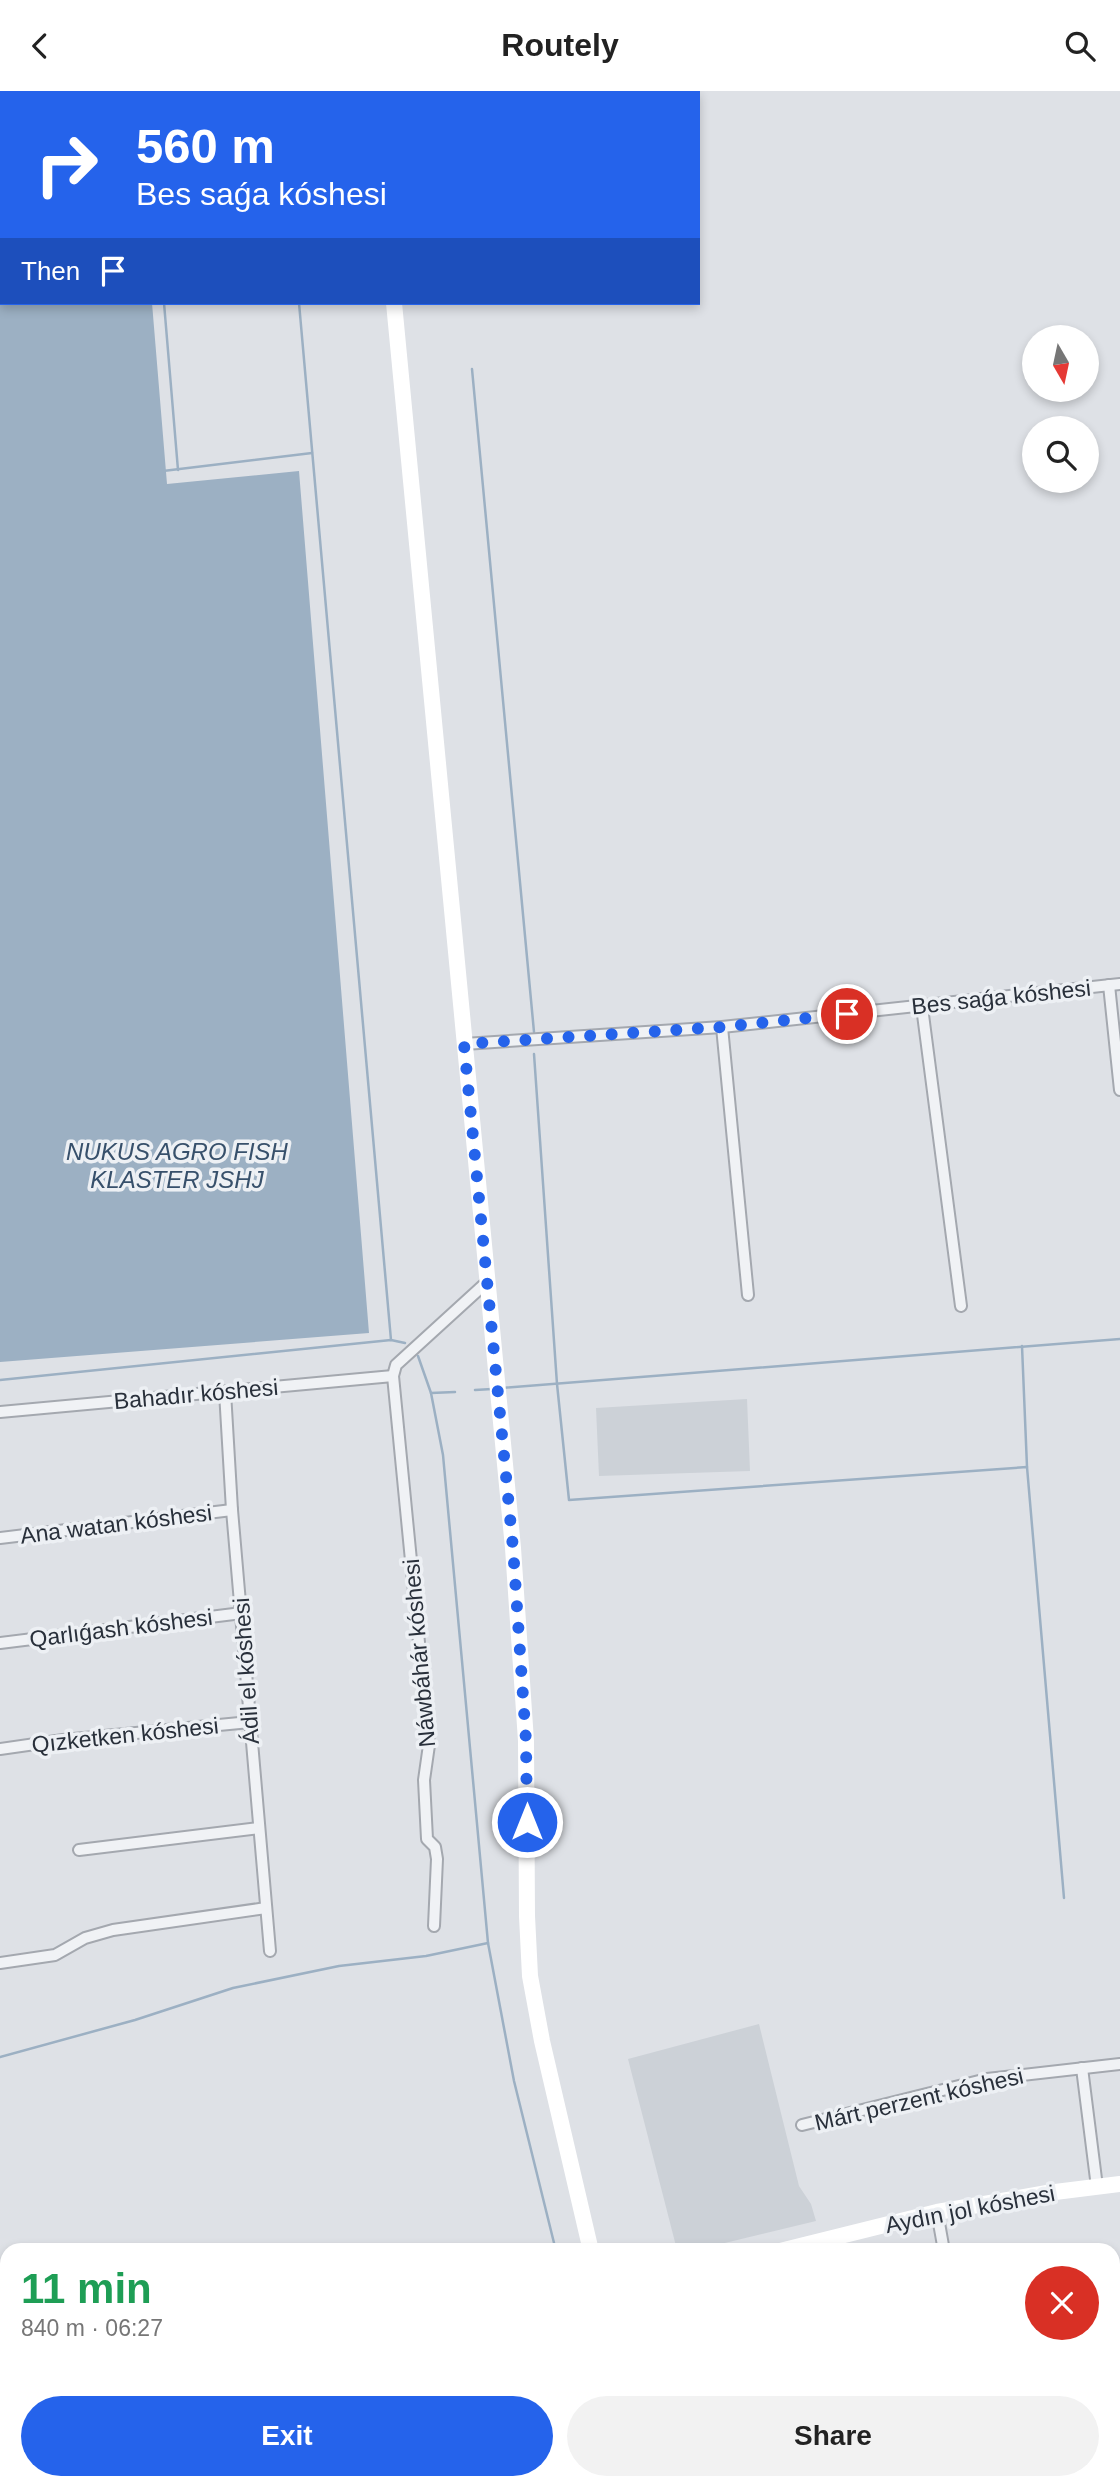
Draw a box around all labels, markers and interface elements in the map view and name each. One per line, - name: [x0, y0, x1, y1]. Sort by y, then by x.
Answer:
- icon: back: [21, 27, 59, 65]
- text: Routely: [501, 27, 619, 63]
- icon: search: [1061, 27, 1099, 65]
- icon: right: [21, 119, 112, 210]
- text: 560 m: [136, 119, 275, 173]
- text: Bes saǵa kóshesi: [136, 176, 387, 212]
- icon: arrive: [94, 252, 132, 290]
- text: Then: [21, 256, 80, 286]
- north arrow: [1022, 325, 1099, 403]
- map controls: [1022, 325, 1099, 493]
- button: search: [1022, 416, 1099, 493]
- street label: Bes saǵa kóshesi: [910, 975, 1092, 1019]
- pin: [817, 984, 877, 1044]
- icon: arrive: [828, 995, 866, 1033]
- water label: NUKUS AGRO FISH KLASTER JSHJ: [66, 1138, 289, 1193]
- street label: Bahadır kóshesi: [113, 1374, 279, 1414]
- street label: Ana watan kóshesi: [19, 1499, 213, 1549]
- street label: Náwbáhár kóshesi: [398, 1558, 440, 1748]
- street label: Ádil el kóshesi: [228, 1597, 264, 1745]
- street label: Qarlıǵash kóshesi: [28, 1604, 214, 1652]
- street label: Qızketken kóshesi: [30, 1712, 220, 1758]
- position arrow: [490, 1785, 564, 1859]
- street label: Márt perzent kóshesi: [812, 2062, 1026, 2136]
- street label: Aydın jol kóshesi: [883, 2180, 1057, 2238]
- text: 11 min: [21, 2265, 152, 2312]
- button: close: [1025, 2266, 1099, 2340]
- text: 840 m · 06:27: [21, 2315, 163, 2341]
- button: Exit: [21, 2396, 553, 2476]
- button: Share: [567, 2396, 1099, 2476]

